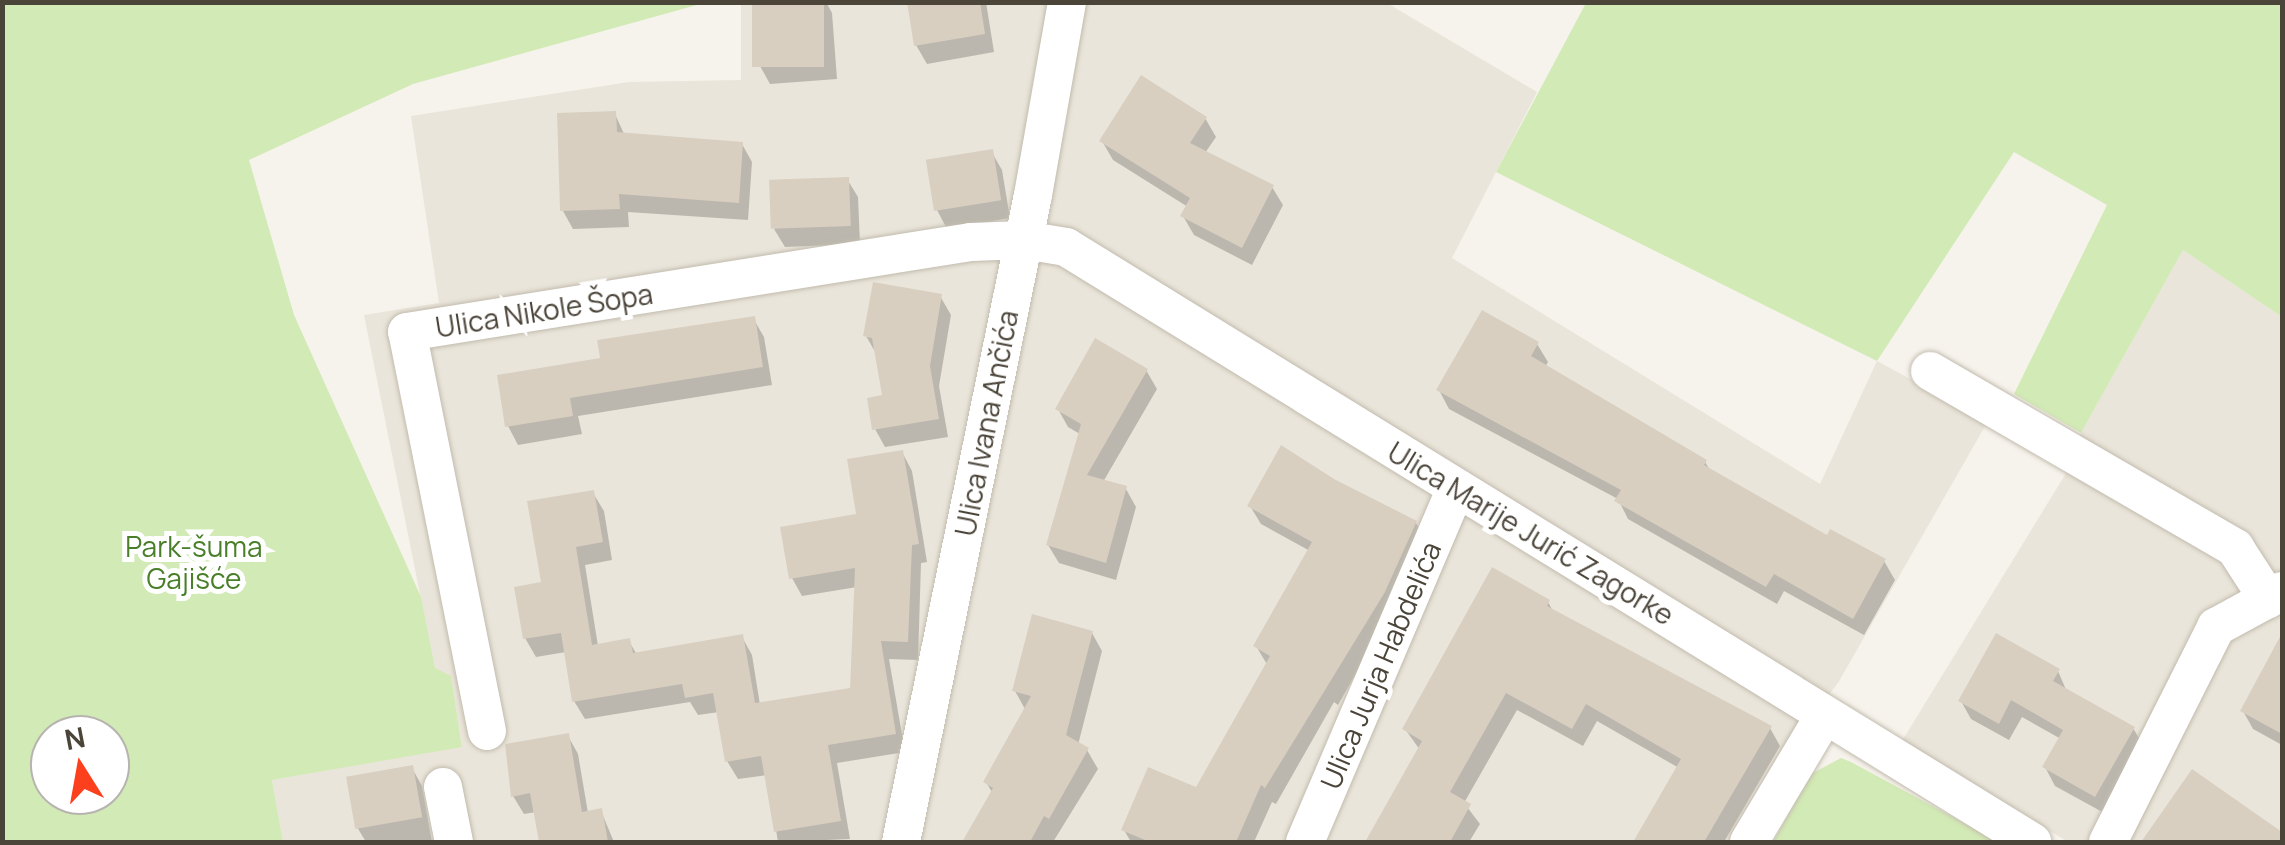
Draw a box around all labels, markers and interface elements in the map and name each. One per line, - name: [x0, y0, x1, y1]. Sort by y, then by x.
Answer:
- street label: Ulica Nikole Šopa: [433, 276, 655, 344]
- street label: Ulica Ivana Ančića: [948, 307, 1024, 539]
- street label: Ulica Marije Jurić Zagorke: [1382, 434, 1680, 632]
- park label: Park-šuma Gajišće: [125, 529, 263, 595]
- street label: Ulica Jurja Habdelića: [1313, 536, 1447, 794]
- north arrow: [30, 715, 130, 815]
- text: N: [61, 717, 88, 758]

